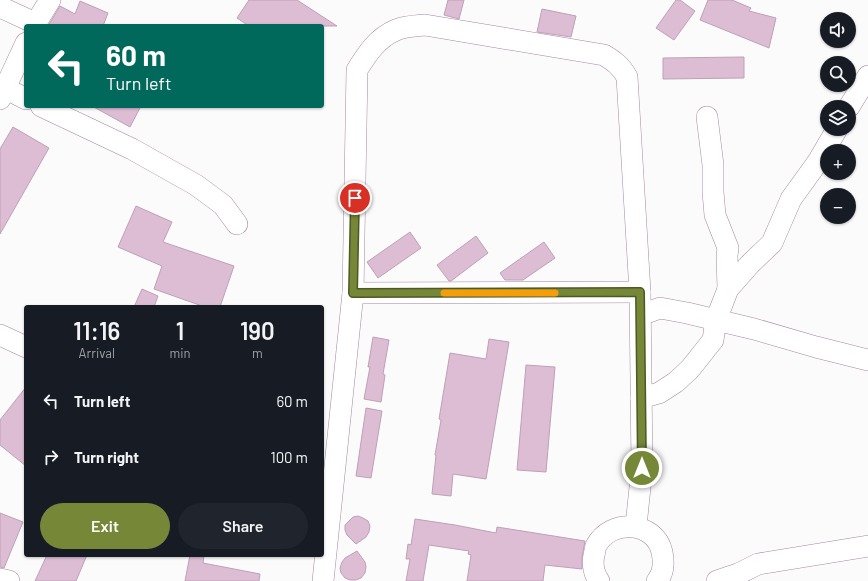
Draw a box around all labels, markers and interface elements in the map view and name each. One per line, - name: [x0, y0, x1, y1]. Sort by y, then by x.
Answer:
- map controls: [820, 12, 856, 224]
- button: sound: [820, 12, 856, 48]
- text: 60 m: [106, 38, 166, 72]
- icon: left: [40, 40, 92, 92]
- button: search: [820, 56, 856, 92]
- text: Turn left: [106, 72, 172, 94]
- button: layers: [820, 100, 856, 136]
- button: +: [820, 144, 856, 180]
- pin: [338, 181, 372, 215]
- icon: arrive: [344, 187, 366, 209]
- button: −: [820, 188, 856, 224]
- text: 11:16: [73, 316, 120, 345]
- text: 1: [176, 316, 184, 345]
- text: 190: [240, 316, 275, 345]
- text: Arrival: [79, 345, 115, 361]
- text: min: [169, 345, 191, 361]
- text: m: [252, 345, 263, 361]
- icon: left: [40, 390, 62, 412]
- text: Turn left: [74, 392, 130, 410]
- text: 60 m: [276, 392, 308, 410]
- icon: right: [40, 446, 62, 468]
- position arrow: [621, 447, 663, 489]
- text: Turn right: [74, 448, 139, 466]
- text: 100 m: [270, 448, 308, 466]
- button: Exit: [40, 503, 170, 549]
- button: Share: [178, 503, 308, 549]

